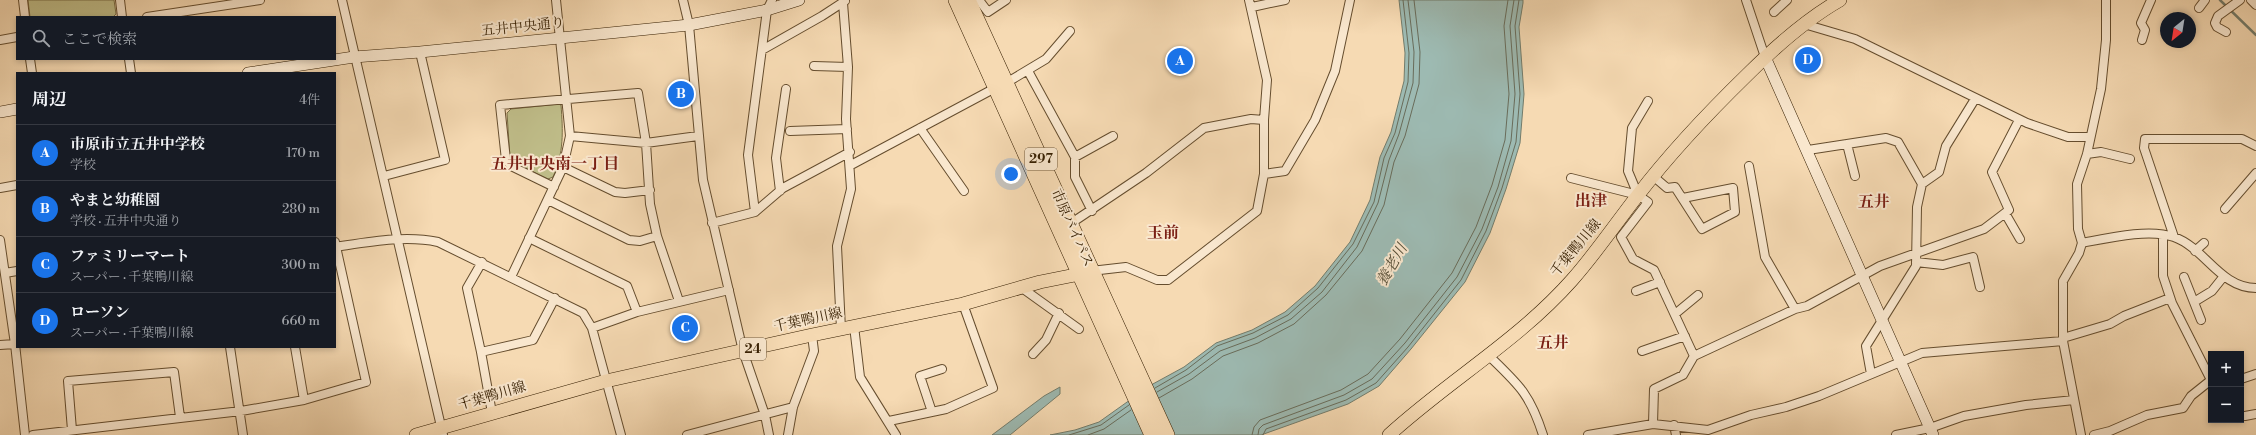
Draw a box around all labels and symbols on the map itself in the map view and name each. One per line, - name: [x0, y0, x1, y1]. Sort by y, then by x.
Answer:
- north arrow: [2160, 12, 2196, 48]
- street label: 五井中央通り: [480, 14, 566, 40]
- pin: D: [1795, 45, 1821, 75]
- pin: A: [1167, 46, 1193, 76]
- pin: B: [668, 79, 694, 109]
- road number: 297: [1025, 148, 1057, 170]
- district label: 五井中央南一丁目: [491, 154, 619, 174]
- your location: [1001, 164, 1021, 184]
- street label: 市原バイパス: [1047, 186, 1097, 270]
- district label: 出津: [1575, 191, 1607, 211]
- district label: 五井: [1858, 192, 1890, 212]
- street label: 千葉鴨川線: [1547, 215, 1605, 281]
- district label: 玉前: [1147, 223, 1179, 243]
- water label: 養老川: [1373, 239, 1412, 289]
- street label: 千葉鴨川線: [772, 304, 844, 336]
- pin: C: [672, 313, 698, 343]
- district label: 五井: [1537, 333, 1569, 353]
- road number: 24: [740, 338, 766, 360]
- street label: 千葉鴨川線: [456, 378, 528, 414]

